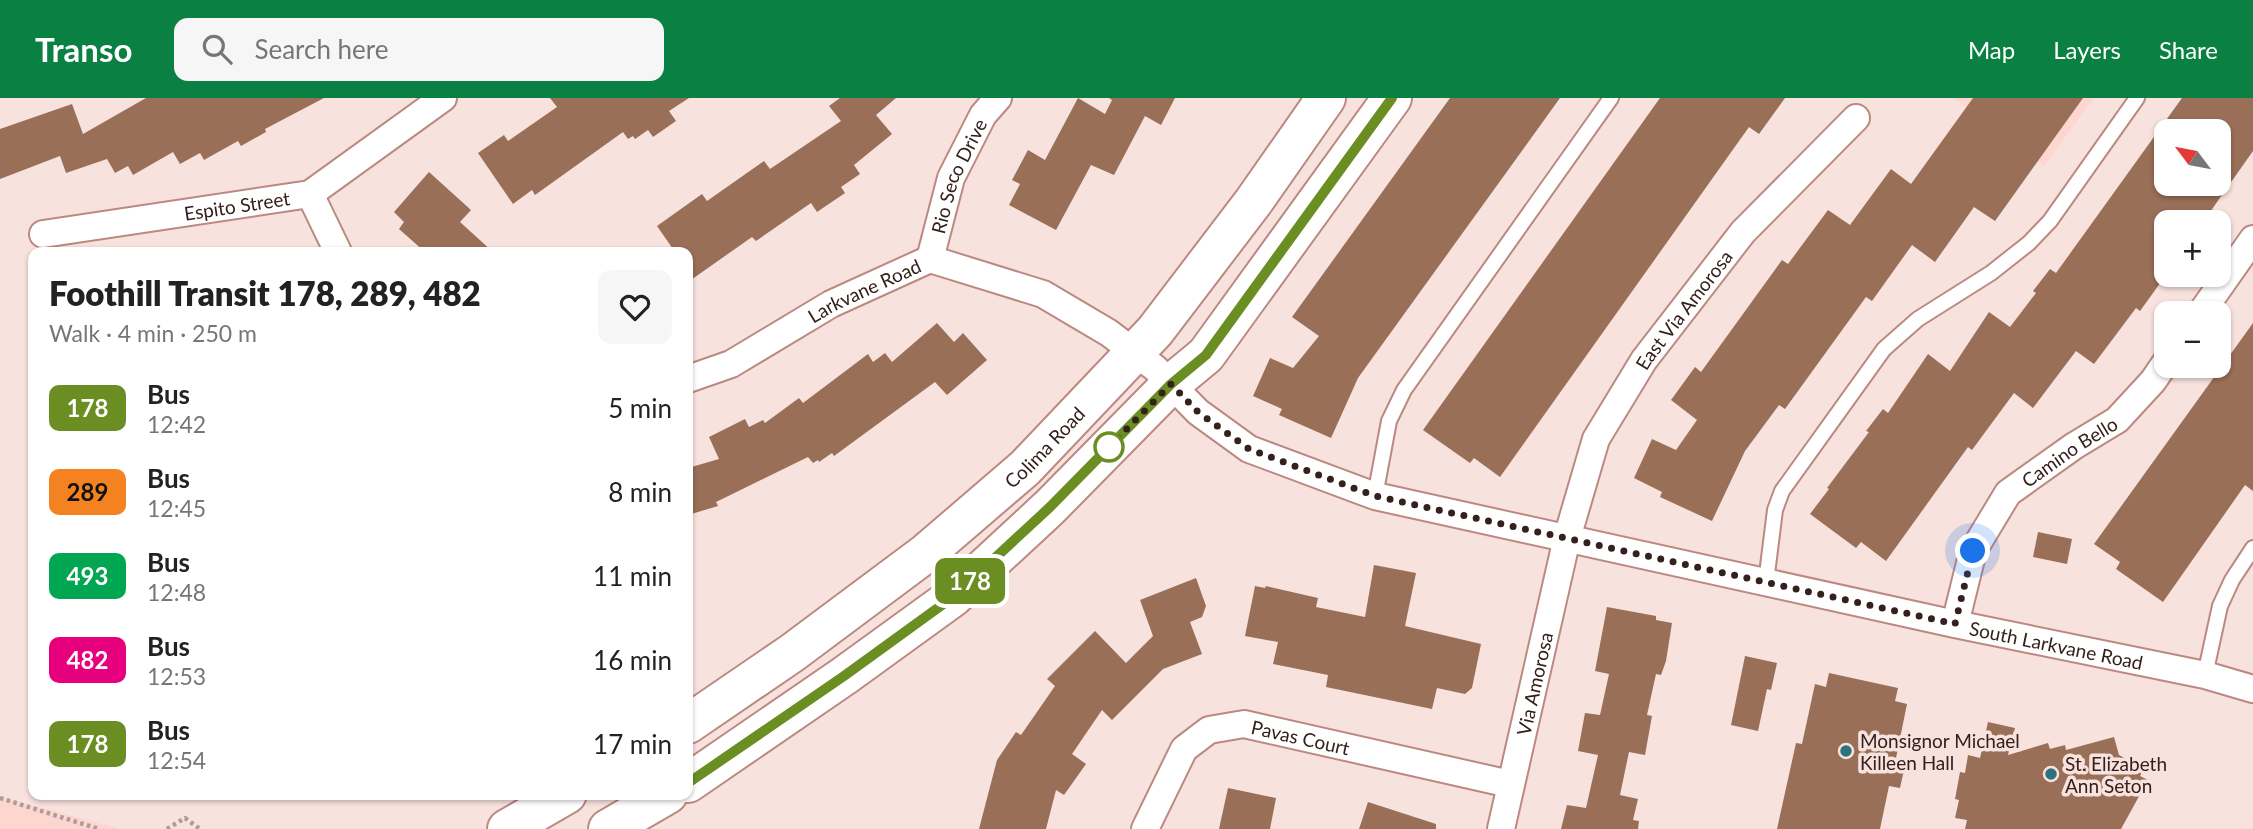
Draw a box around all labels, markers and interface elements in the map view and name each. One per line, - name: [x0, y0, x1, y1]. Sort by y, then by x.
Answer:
- search box: [174, 18, 664, 81]
- text: Transo: [35, 29, 132, 69]
- icon: search: [198, 30, 236, 68]
- text: Search here: [254, 33, 388, 65]
- text: Map: [1968, 35, 2015, 64]
- text: Layers: [2053, 35, 2121, 64]
- text: Share: [2159, 35, 2218, 64]
- street label: Rio Seco Drive: [926, 114, 991, 236]
- north arrow: [2154, 119, 2231, 196]
- map controls: [2154, 119, 2231, 378]
- street label: Espito Street: [182, 186, 292, 224]
- button: +: [2154, 210, 2231, 287]
- street label: East Via Amorosa: [1630, 245, 1737, 373]
- street label: Larkvane Road: [803, 253, 924, 327]
- button: heart: [598, 270, 672, 344]
- text: Foothill Transit 178, 289, 482: [49, 273, 481, 313]
- button: −: [2154, 301, 2231, 378]
- text: Walk · 4 min · 250 m: [49, 319, 257, 347]
- text: Bus: [147, 378, 190, 410]
- text: 5 min: [608, 392, 672, 424]
- text: 178: [67, 393, 108, 422]
- street label: Colima Road: [999, 402, 1089, 492]
- text: 12:42: [147, 410, 206, 438]
- street label: Camino Bello: [2017, 411, 2121, 491]
- unlabelled marker: [1094, 432, 1124, 462]
- text: Bus: [147, 462, 190, 494]
- text: 8 min: [608, 476, 672, 508]
- text: 289: [67, 477, 108, 506]
- text: 12:45: [147, 494, 206, 522]
- your location: [1955, 533, 1990, 568]
- text: Bus: [147, 546, 190, 578]
- line badge: 178: [930, 558, 1010, 604]
- text: 11 min: [593, 560, 672, 592]
- text: 493: [67, 561, 108, 590]
- text: 178: [949, 566, 991, 595]
- text: 12:48: [147, 578, 206, 606]
- street label: South Larkvane Road: [1968, 616, 2145, 674]
- text: Bus: [147, 630, 190, 662]
- street label: Via Amorosa: [1511, 630, 1557, 738]
- text: 16 min: [593, 644, 672, 676]
- text: 482: [67, 645, 108, 674]
- text: 12:53: [147, 662, 206, 690]
- text: Bus: [147, 714, 190, 746]
- street label: Pavas Court: [1249, 715, 1352, 759]
- text: 17 min: [593, 728, 672, 760]
- text: 178: [67, 729, 108, 758]
- place label: Monsignor Michael Killeen Hall: [1860, 729, 2020, 774]
- marker: Monsignor Michael Killeen Hall: [1838, 743, 1854, 759]
- text: 12:54: [147, 746, 206, 774]
- place label: St. Elizabeth Ann Seton: [2065, 752, 2167, 797]
- marker: St. Elizabeth Ann Seton: [2043, 766, 2059, 782]

